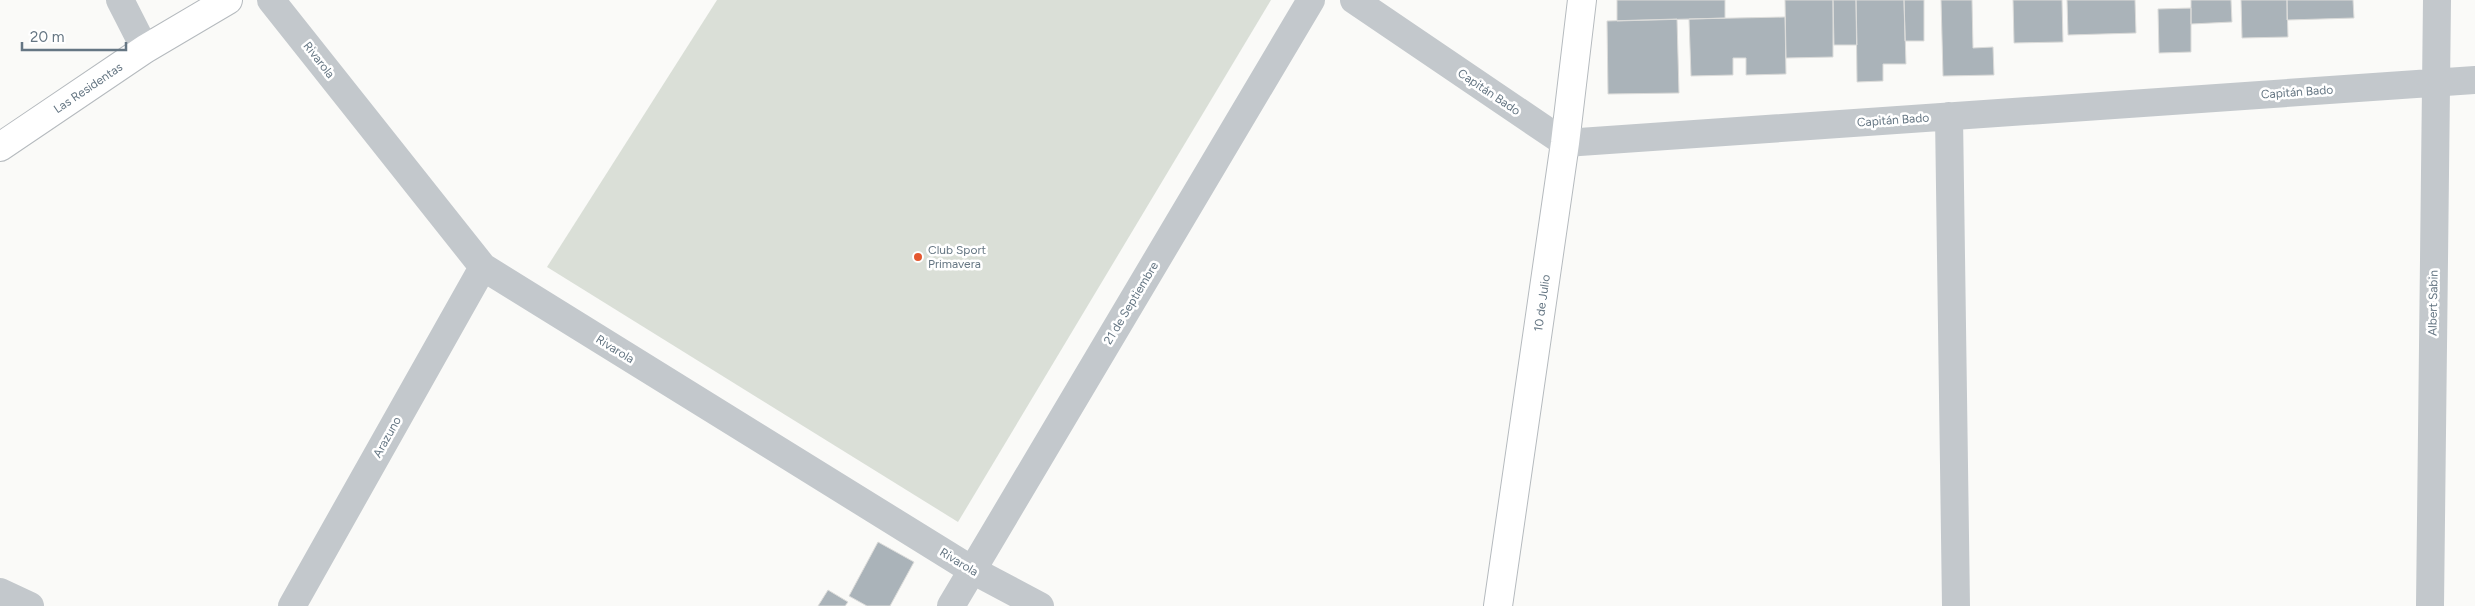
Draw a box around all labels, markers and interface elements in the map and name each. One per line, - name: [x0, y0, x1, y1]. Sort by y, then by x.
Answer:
- scale bar: [22, 20, 126, 52]
- text: 20 m: [30, 28, 64, 46]
- street label: Rivarola: [300, 39, 338, 81]
- street label: Las Residentas: [51, 60, 125, 116]
- street label: Capitán Bado: [1455, 66, 1523, 118]
- street label: Capitán Bado: [2260, 82, 2334, 102]
- street label: Capitán Bado: [1856, 110, 1930, 130]
- place label: Club Sport Primavera: [928, 243, 986, 271]
- marker: Club Sport Primavera: [912, 251, 924, 263]
- street label: 21 de Septiembre: [1101, 259, 1161, 347]
- street label: Albert Sabin: [2425, 270, 2441, 336]
- street label: 10 de Julio: [1531, 274, 1553, 332]
- street label: Rivarola: [593, 332, 637, 366]
- street label: Arazuno: [370, 414, 404, 460]
- street label: Rivarola: [937, 545, 981, 579]

